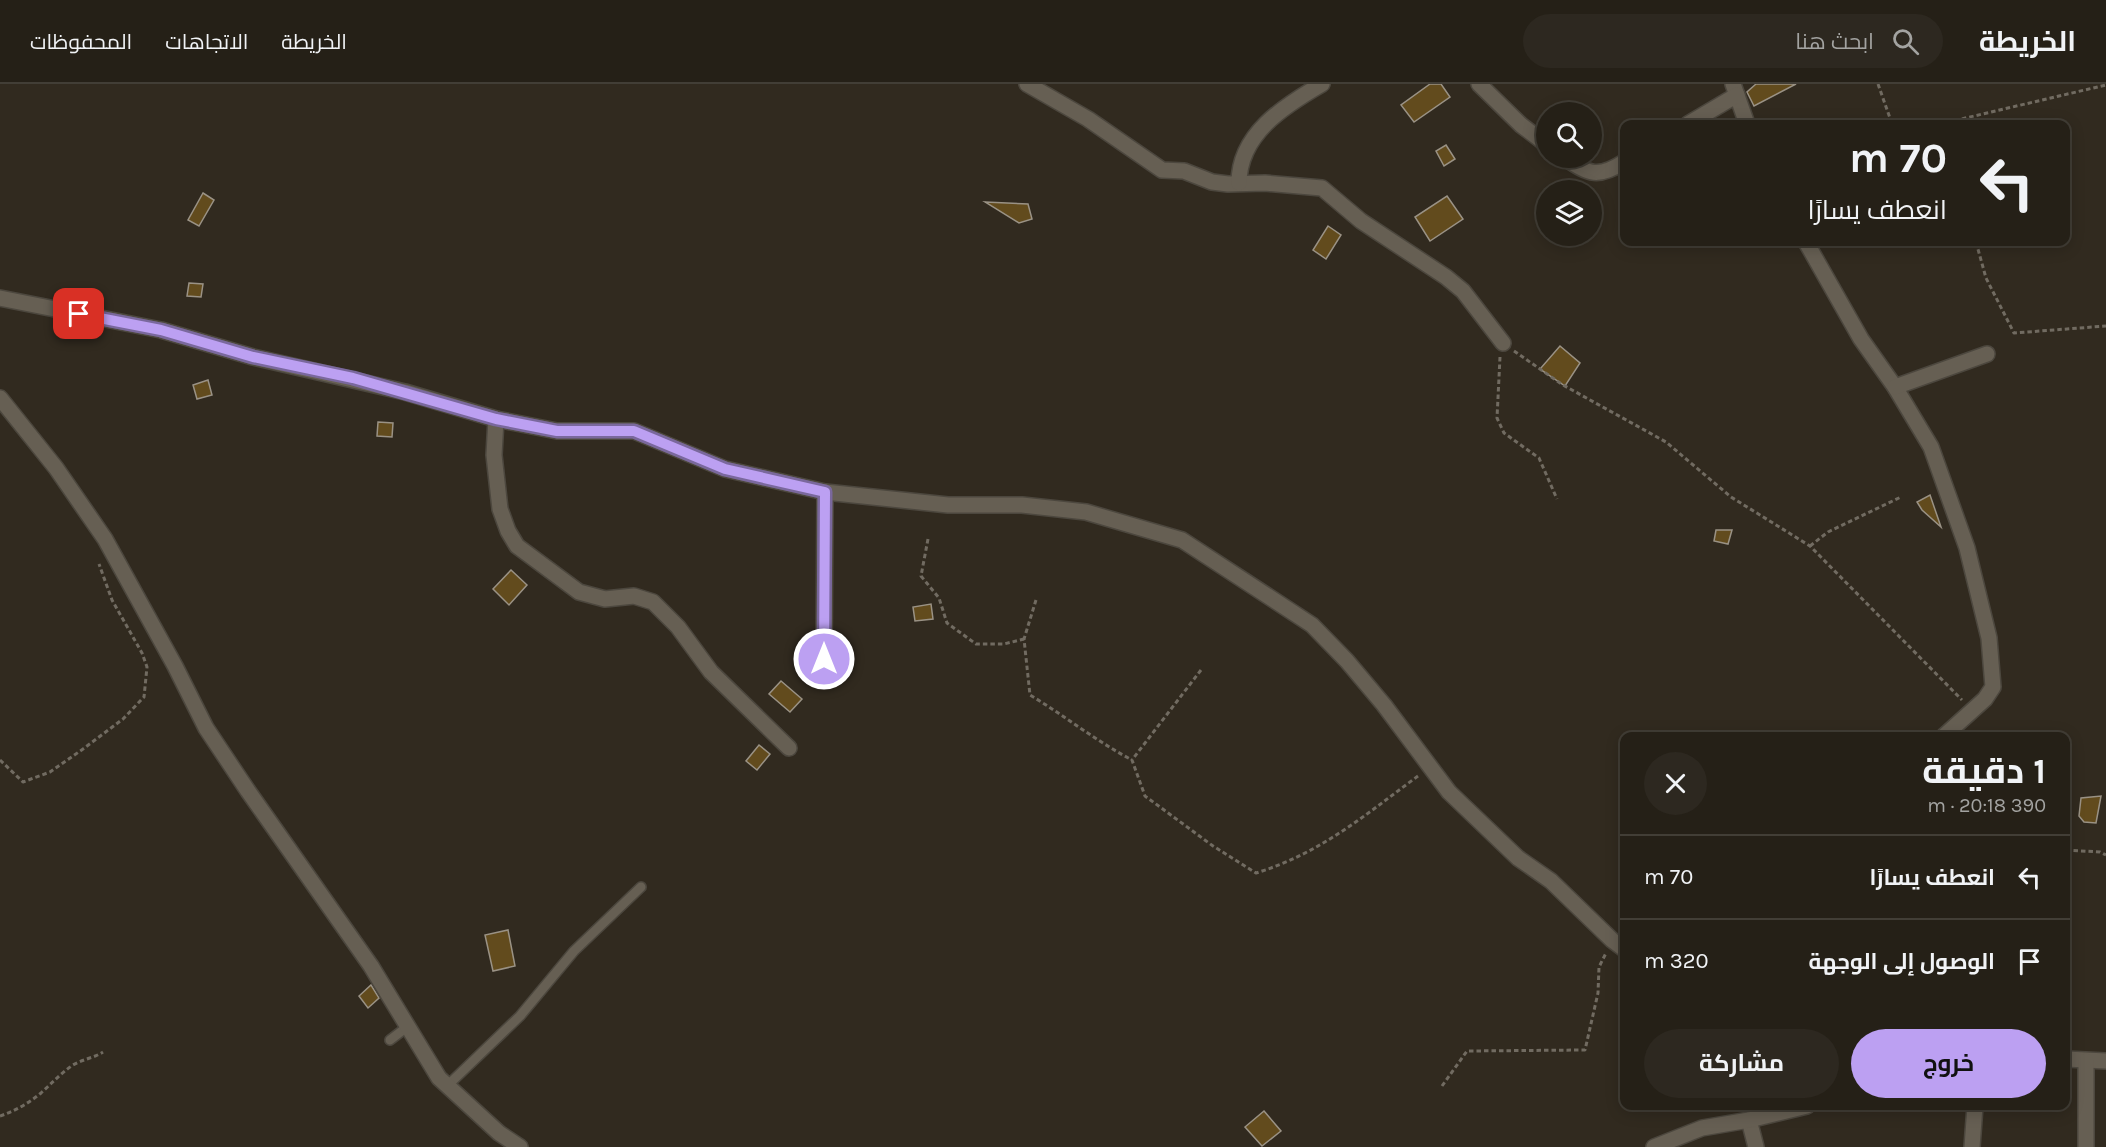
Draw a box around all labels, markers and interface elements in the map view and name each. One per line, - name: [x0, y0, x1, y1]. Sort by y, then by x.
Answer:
- search box: [1523, 14, 1943, 68]
- icon: search: [1889, 25, 1922, 58]
- text: الخريطة: [1979, 25, 2076, 58]
- text: ابحث هنا: [1795, 29, 1874, 55]
- text: المحفوظات: [30, 30, 132, 54]
- text: الاتجاهات: [165, 30, 248, 54]
- text: الخريطة: [281, 30, 347, 54]
- map controls: [1536, 102, 1602, 246]
- button: search: [1536, 102, 1602, 168]
- text: 70 m: [1849, 133, 1947, 183]
- icon: left: [1968, 144, 2046, 222]
- button: layers: [1536, 180, 1602, 246]
- text: انعطف يسارًا: [1807, 194, 1947, 226]
- pin: [53, 288, 104, 339]
- icon: arrive: [62, 297, 95, 330]
- position arrow: [792, 627, 856, 691]
- text: 1 دقيقة: [1922, 750, 2046, 792]
- button: close: [1644, 752, 1707, 815]
- text: 390 m · 20:18: [1927, 794, 2046, 817]
- icon: left: [2013, 861, 2046, 894]
- text: 70 m: [1644, 864, 1693, 890]
- text: انعطف يسارًا: [1869, 865, 1995, 891]
- icon: arrive: [2013, 945, 2046, 978]
- text: 320 m: [1644, 948, 1709, 974]
- text: الوصول إلى الوجهة: [1809, 949, 1995, 975]
- button: مشاركة: [1644, 1029, 1839, 1098]
- button: خروج: [1851, 1029, 2046, 1098]

